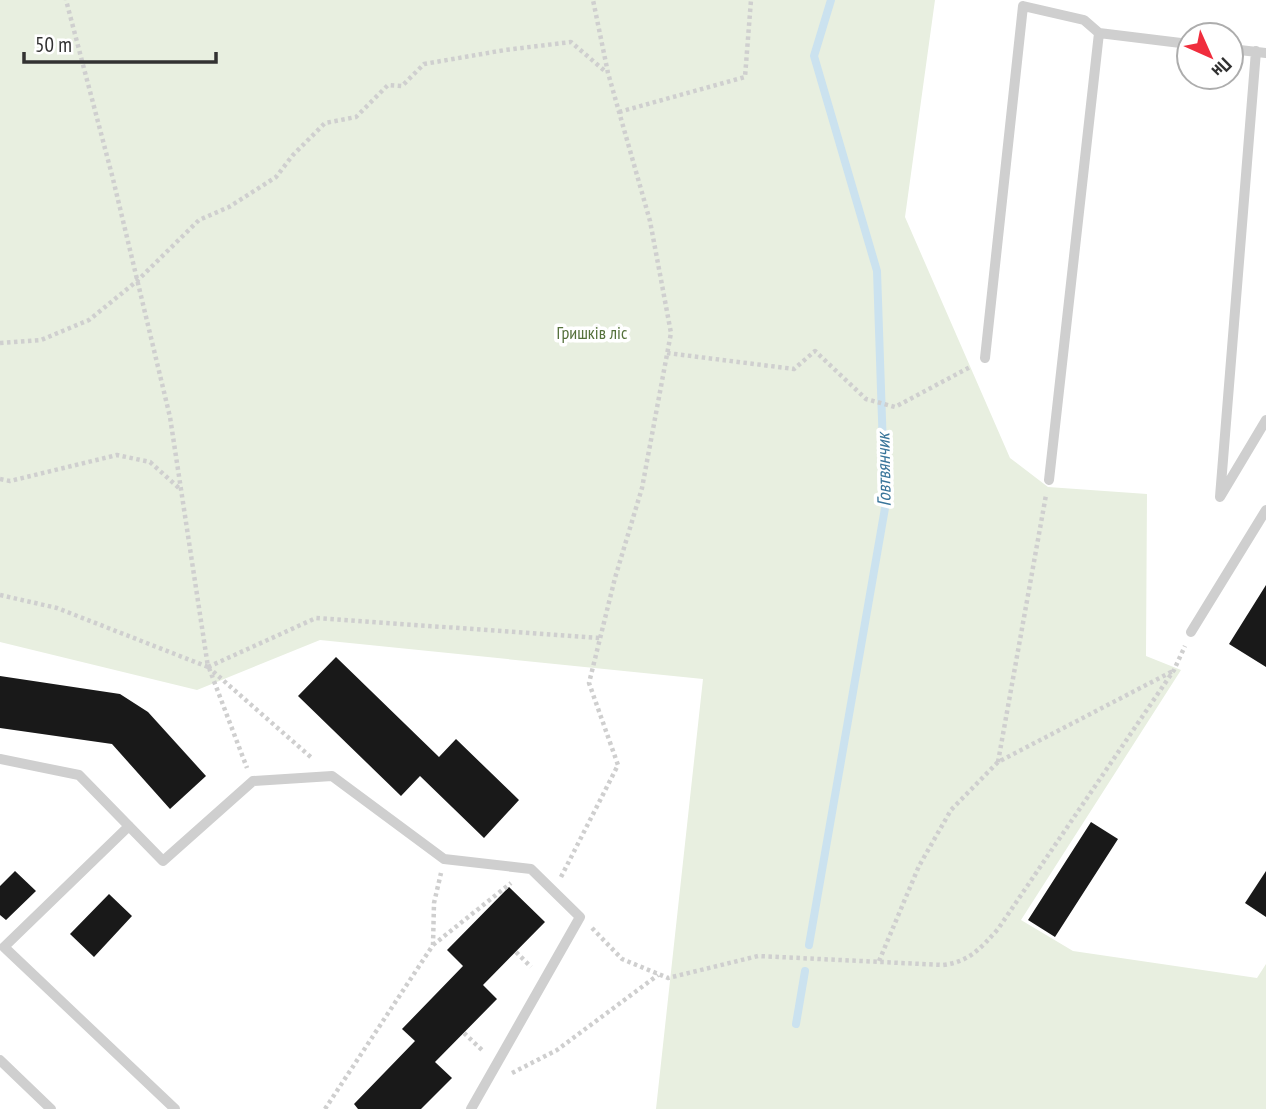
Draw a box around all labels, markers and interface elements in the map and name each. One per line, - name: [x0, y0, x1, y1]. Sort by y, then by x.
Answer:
- scale bar: [24, 21, 217, 65]
- north arrow: [1175, 21, 1245, 91]
- text: 50 m: [35, 31, 72, 58]
- text: Пн: [1207, 53, 1237, 83]
- park label: Гришків ліс: [557, 321, 628, 344]
- water label: Говтвянчик: [870, 430, 896, 507]

